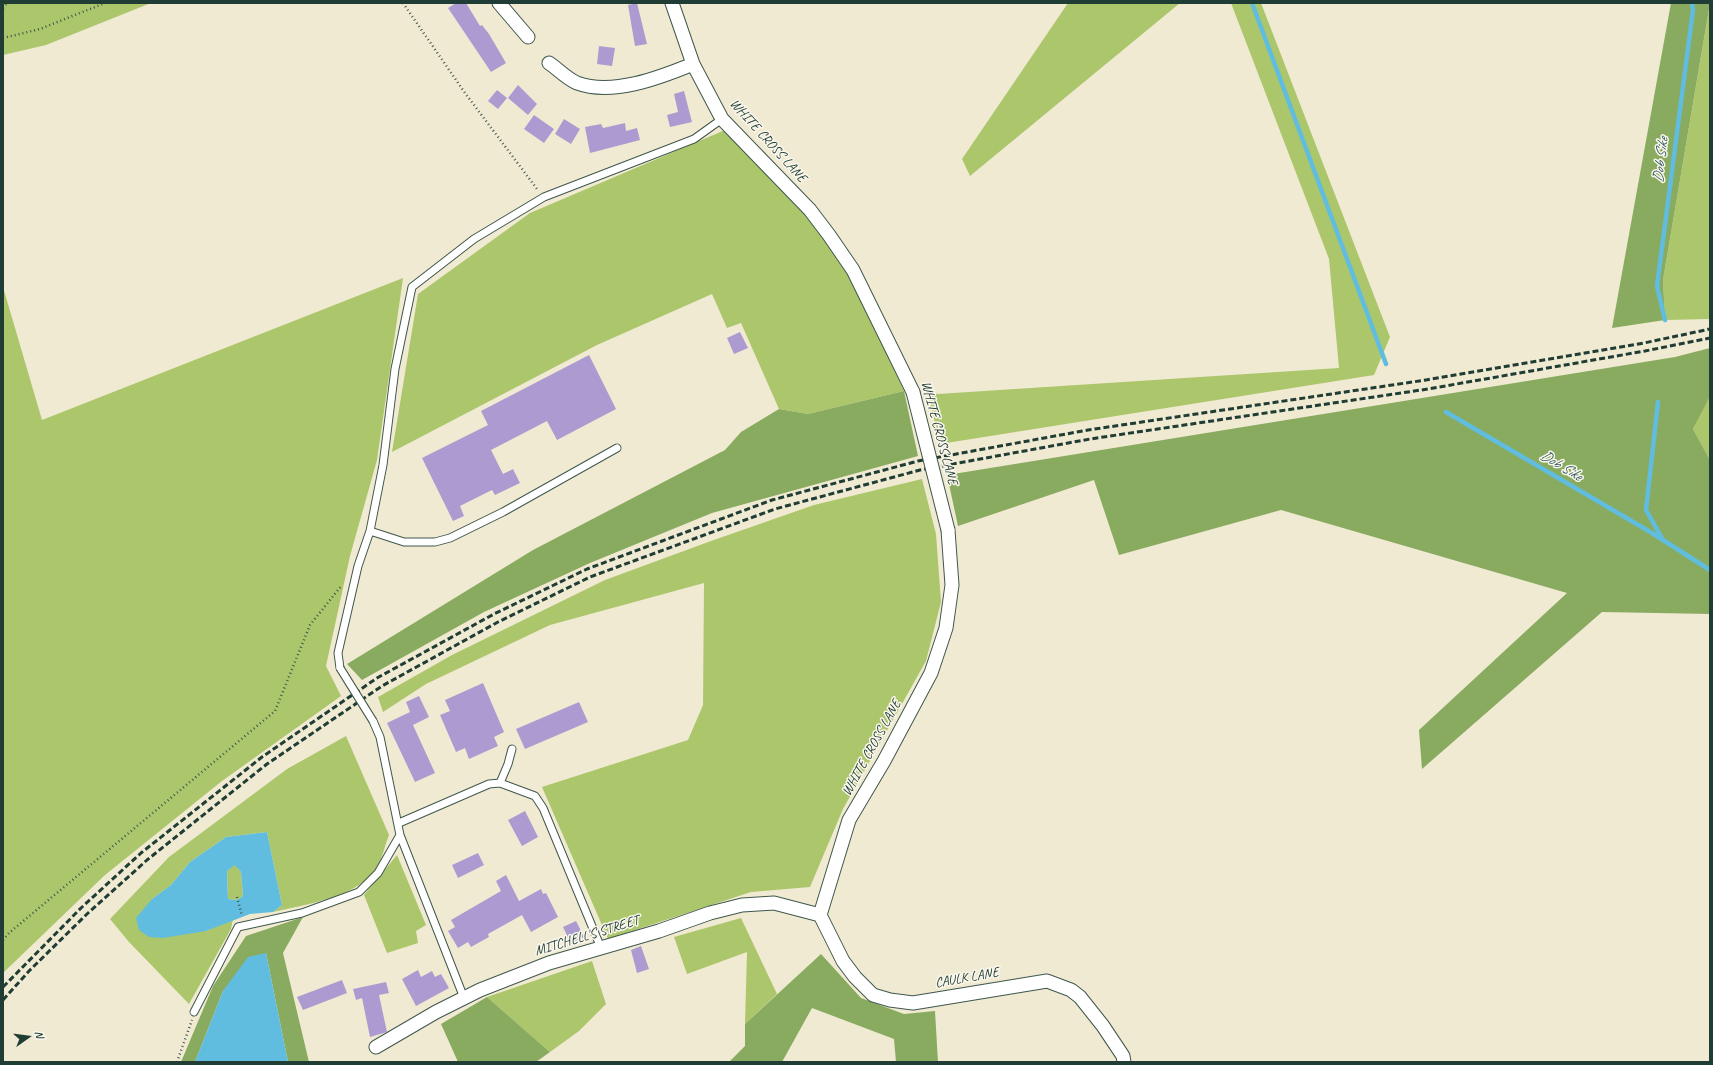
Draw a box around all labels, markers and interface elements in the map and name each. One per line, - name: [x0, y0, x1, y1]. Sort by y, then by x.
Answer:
- street label: WHITE CROSS LANE: [726, 96, 810, 186]
- water label: Dob Sike: [1649, 137, 1673, 183]
- street label: WHITE CROSS LANE: [917, 379, 961, 487]
- water label: Dob Sike: [1537, 447, 1585, 485]
- street label: WHITE CROSS LANE: [839, 697, 905, 799]
- street label: MITCHELL'S STREET: [533, 912, 641, 960]
- street label: CAULK LANE: [934, 964, 1000, 992]
- north arrow: [8, 1017, 48, 1057]
- text: N: [32, 1029, 47, 1039]

